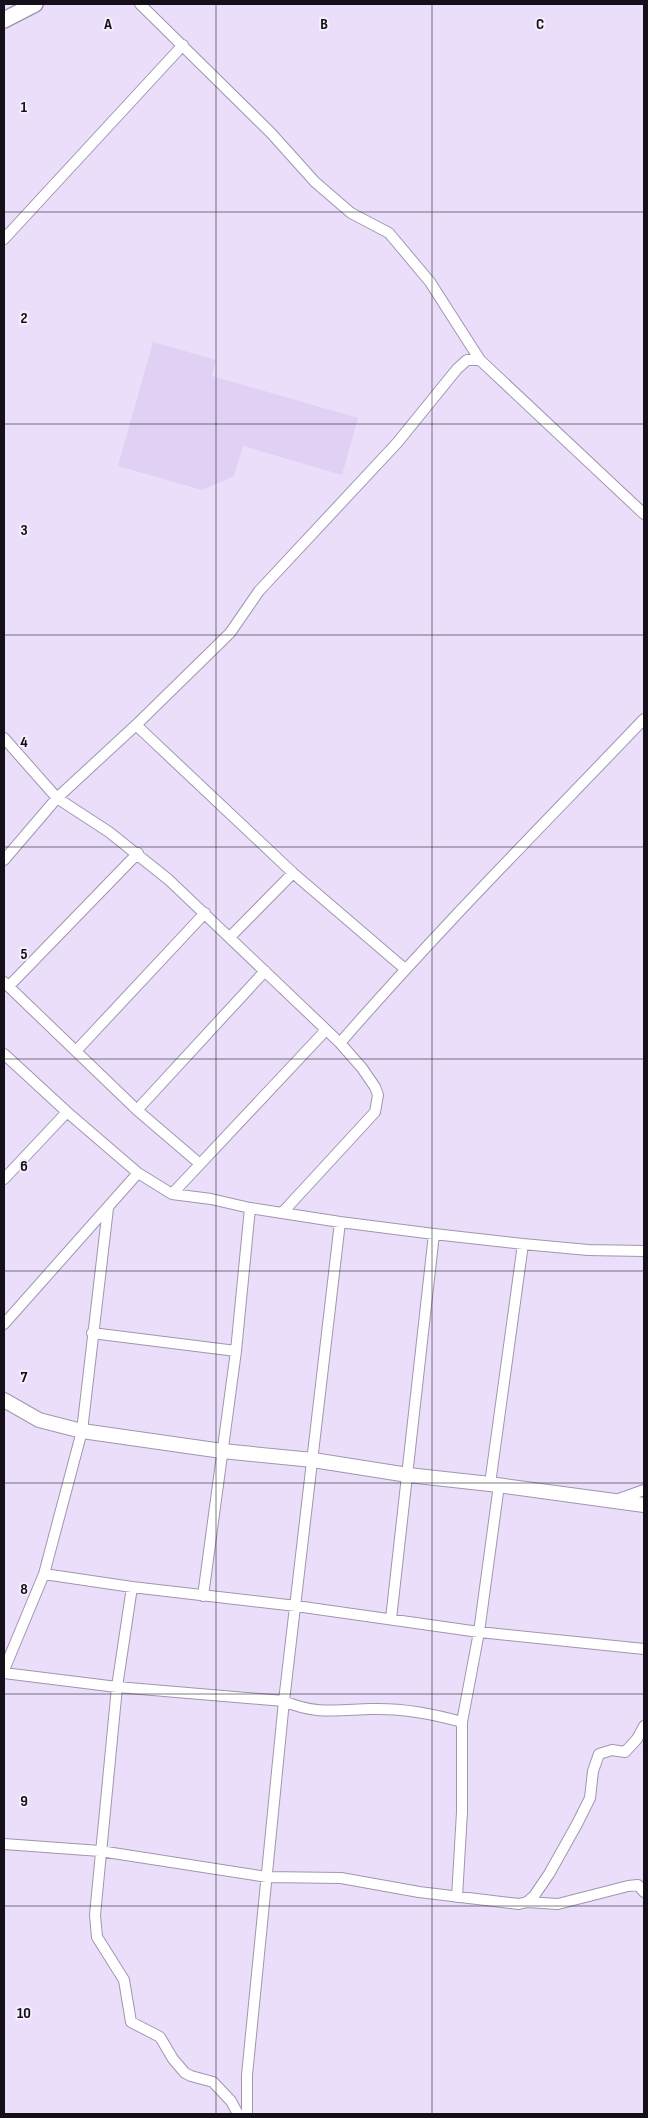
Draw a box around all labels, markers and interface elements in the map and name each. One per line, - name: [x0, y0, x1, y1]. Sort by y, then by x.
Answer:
- text: A: [103, 15, 112, 34]
- text: B: [320, 15, 328, 34]
- text: C: [536, 15, 544, 34]
- text: 1: [21, 98, 28, 117]
- text: 2: [20, 309, 28, 328]
- text: 3: [20, 521, 28, 540]
- text: 4: [20, 733, 28, 752]
- text: 5: [20, 945, 28, 964]
- text: 6: [20, 1157, 28, 1176]
- text: 7: [21, 1368, 28, 1387]
- text: 8: [20, 1580, 28, 1599]
- text: 9: [20, 1792, 28, 1811]
- text: 10: [17, 2004, 31, 2023]

